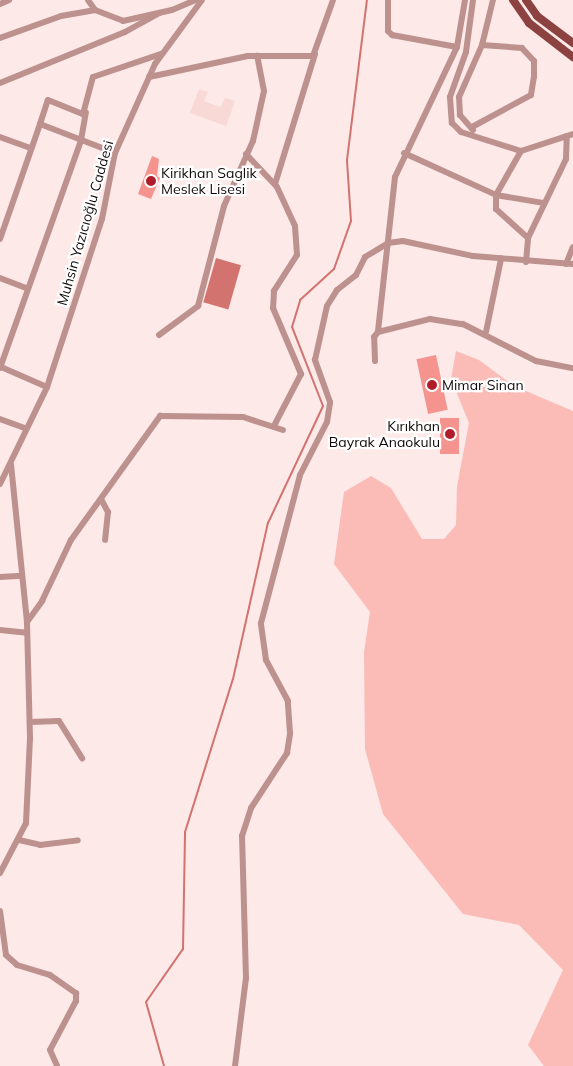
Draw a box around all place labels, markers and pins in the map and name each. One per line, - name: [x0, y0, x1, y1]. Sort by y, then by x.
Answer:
- place label: Kirikhan Saglik Meslek Lisesi: [161, 165, 257, 198]
- marker: Kirikhan Saglik Meslek Lisesi: [145, 175, 157, 187]
- place label: Mimar Sinan: [442, 377, 524, 393]
- marker: Mimar Sinan: [426, 379, 438, 391]
- place label: Kırıkhan Bayrak Anaokulu: [329, 418, 440, 451]
- marker: Kırıkhan Bayrak Anaokulu: [444, 428, 456, 440]

